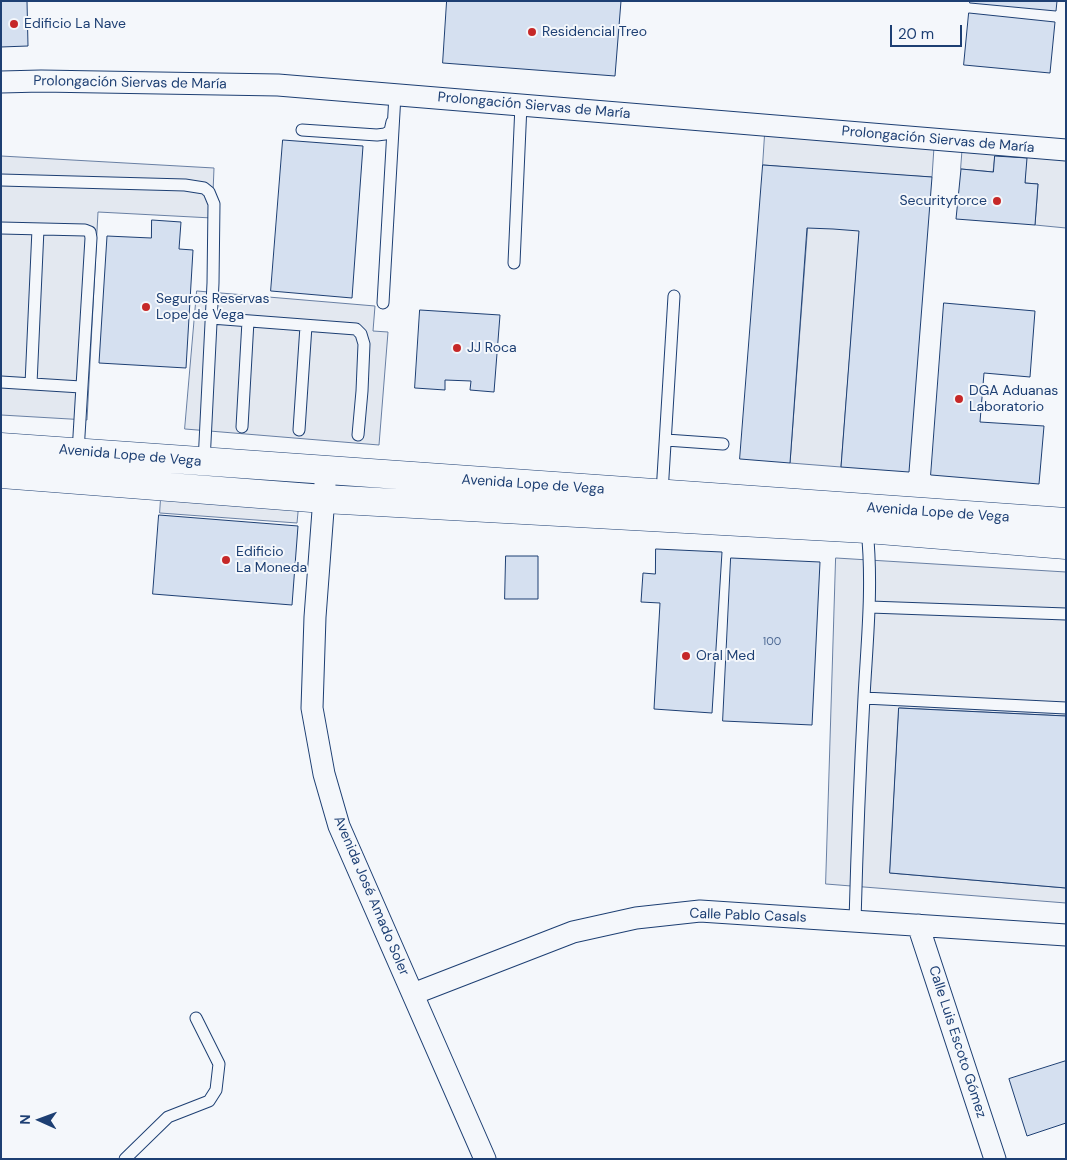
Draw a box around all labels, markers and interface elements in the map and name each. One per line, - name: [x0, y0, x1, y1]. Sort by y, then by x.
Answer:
- scale bar: [892, 15, 964, 47]
- place label: Edificio La Nave: [24, 16, 126, 32]
- marker: Edificio La Nave: [8, 18, 20, 30]
- place label: Residencial Treo: [542, 24, 647, 40]
- text: 20 m: [898, 24, 934, 44]
- marker: Residencial Treo: [526, 26, 538, 38]
- street label: Prolongación Siervas de María: [33, 73, 227, 93]
- street label: Prolongación Siervas de María: [437, 89, 631, 123]
- street label: Prolongación Siervas de María: [841, 123, 1035, 157]
- place label: Securityforce: [899, 193, 987, 209]
- marker: Securityforce: [991, 195, 1003, 207]
- place label: Seguros Reservas Lope de Vega: [156, 291, 270, 324]
- marker: Seguros Reservas Lope de Vega: [140, 301, 152, 313]
- place label: JJ Roca: [467, 340, 517, 356]
- marker: JJ Roca: [451, 342, 463, 354]
- place label: DGA Aduanas Laboratorio: [969, 383, 1058, 416]
- marker: DGA Aduanas Laboratorio: [953, 393, 965, 405]
- street label: Avenida Lope de Vega: [58, 441, 202, 471]
- street label: Avenida Lope de Vega: [461, 472, 605, 498]
- street label: Avenida Lope de Vega: [866, 500, 1010, 526]
- place label: Edificio La Moneda: [236, 544, 307, 576]
- marker: Edificio La Moneda: [220, 554, 232, 566]
- house number: 100: [763, 635, 781, 649]
- place label: Oral Med: [696, 648, 755, 664]
- marker: Oral Med: [680, 650, 692, 662]
- street label: Avenida José Amado Soler: [330, 814, 412, 978]
- street label: Calle Pablo Casals: [689, 906, 807, 926]
- street label: Calle Luis Escoto Gómez: [924, 964, 990, 1120]
- north arrow: [15, 1095, 65, 1145]
- text: N: [16, 1114, 34, 1125]

